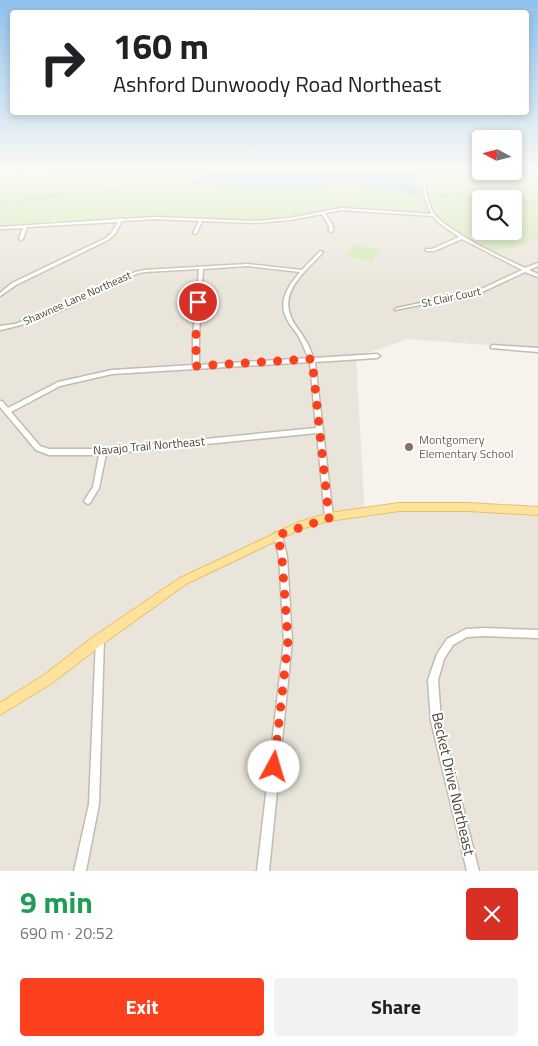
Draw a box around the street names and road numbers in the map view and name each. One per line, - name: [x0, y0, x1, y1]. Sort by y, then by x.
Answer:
- street label: Shawnee Lane Northeast: [20, 267, 134, 329]
- street label: St Clair Court: [420, 283, 482, 311]
- street label: Navajo Trail Northeast: [92, 431, 206, 460]
- street label: Becket Drive Northeast: [426, 710, 481, 858]

